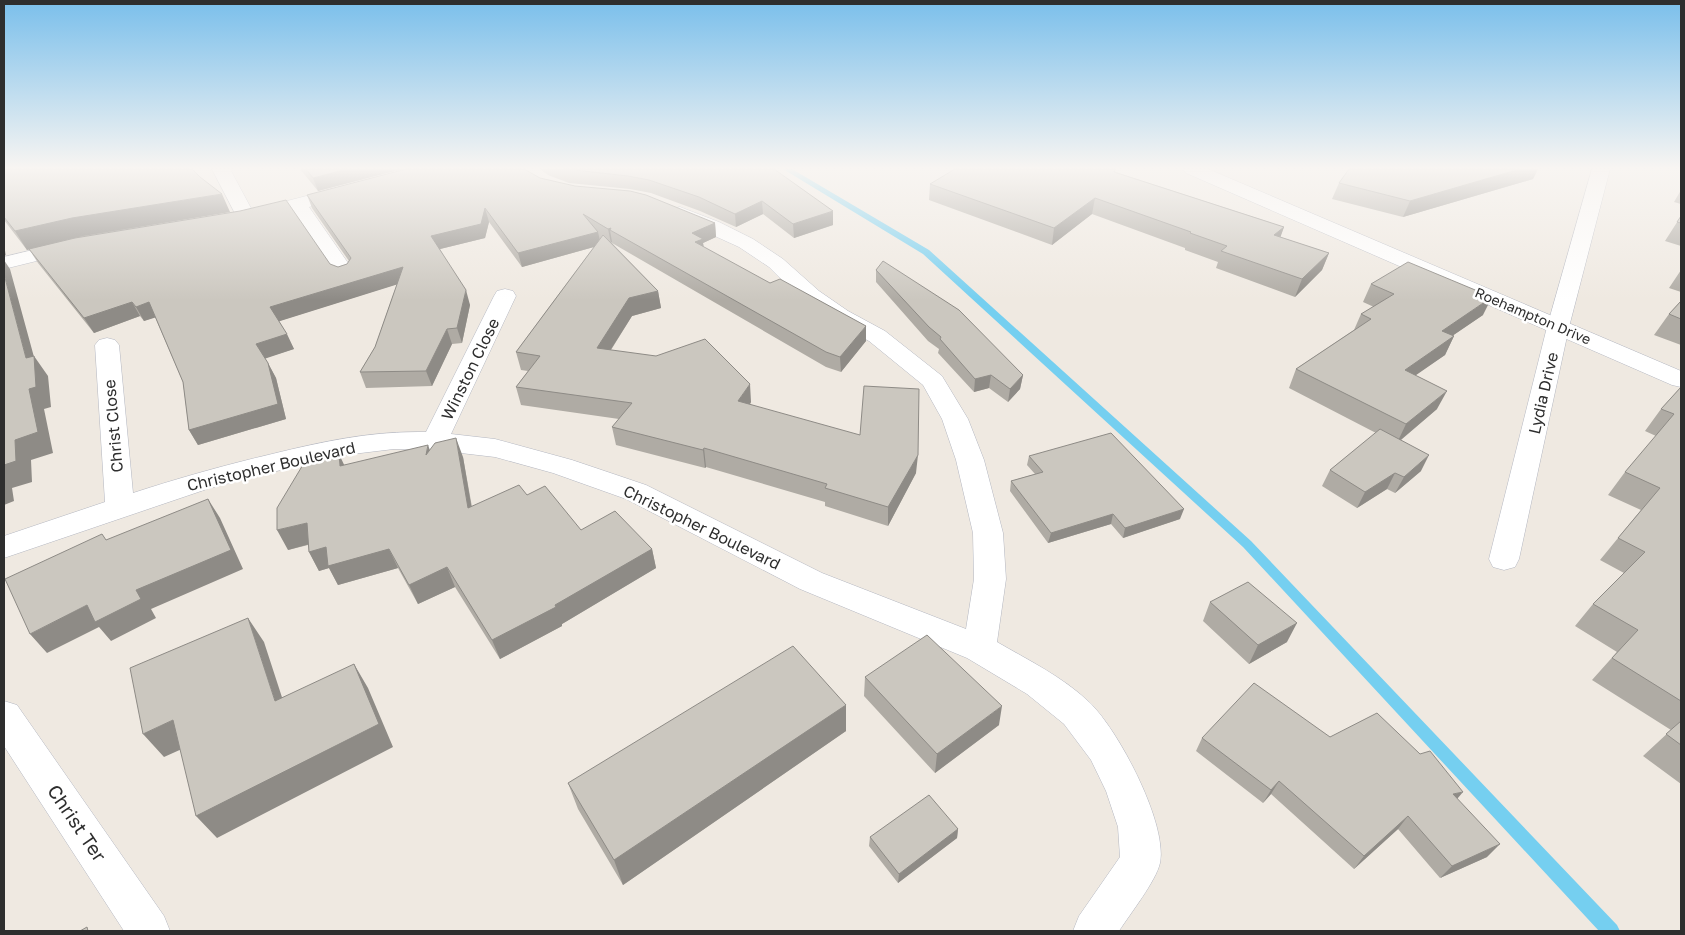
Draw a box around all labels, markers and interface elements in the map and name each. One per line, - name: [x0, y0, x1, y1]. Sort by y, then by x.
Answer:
- street label: Roehampton Drive: [1473, 283, 1594, 348]
- street label: Winston Close: [437, 315, 503, 423]
- street label: Lydia Drive: [1524, 350, 1562, 436]
- street label: Christ Close: [99, 379, 127, 473]
- street label: Christopher Boulevard: [185, 437, 357, 495]
- street label: Christopher Boulevard: [620, 480, 784, 574]
- street label: Christ Ter: [43, 780, 112, 866]

